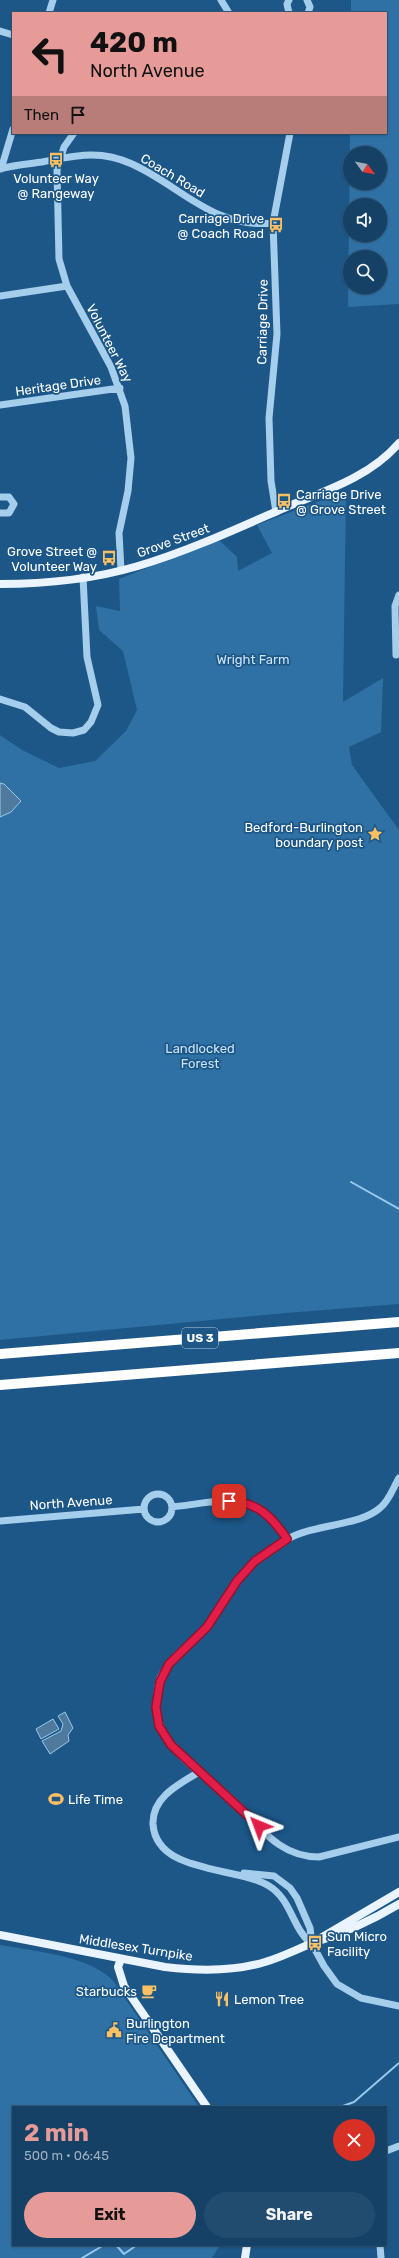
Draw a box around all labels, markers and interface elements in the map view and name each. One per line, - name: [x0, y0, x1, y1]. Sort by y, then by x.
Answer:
- text: 420 m: [90, 26, 178, 59]
- icon: left: [24, 28, 76, 80]
- text: North Avenue: [90, 60, 205, 82]
- icon: arrive: [67, 104, 89, 126]
- text: Then: [24, 106, 59, 124]
- north arrow: [343, 146, 387, 190]
- map controls: [343, 146, 387, 294]
- street label: Coach Road: [138, 150, 208, 200]
- bus stop icon: Volunteer Way @ Rangeway: [47, 151, 65, 169]
- place label: Volunteer Way @ Rangeway: [13, 171, 99, 202]
- button: sound: [343, 198, 387, 242]
- place label: Carriage Drive @ Coach Road: [178, 211, 264, 241]
- bus stop icon: Carriage Drive @ Coach Road: [267, 216, 285, 234]
- button: search: [343, 250, 387, 294]
- street label: Carriage Drive: [254, 279, 272, 365]
- street label: Volunteer Way: [83, 302, 136, 385]
- street label: Heritage Drive: [14, 372, 102, 400]
- place label: Carriage Drive @ Grove Street: [296, 487, 386, 517]
- bus stop icon: Carriage Drive @ Grove Street: [275, 492, 293, 510]
- street label: Grove Street: [135, 520, 211, 560]
- place label: Grove Street @ Volunteer Way: [7, 544, 97, 574]
- bus stop icon: Grove Street @ Volunteer Way: [100, 549, 118, 567]
- park label: Wright Farm: [216, 652, 290, 668]
- place label: Bedford-Burlington boundary post: [244, 820, 363, 850]
- place icon: Bedford-Burlington boundary post: [366, 825, 384, 843]
- park label: Landlocked Forest: [165, 1041, 235, 1071]
- road number: US 3: [182, 1328, 218, 1348]
- pin: [212, 1484, 246, 1518]
- icon: arrive: [218, 1490, 240, 1512]
- street label: North Avenue: [29, 1492, 113, 1513]
- sports icon: Life Time: [47, 1790, 65, 1808]
- place label: Life Time: [68, 1792, 123, 1807]
- position arrow: [238, 1805, 280, 1847]
- place label: Sun Micro Facility: [327, 1929, 387, 1959]
- street label: Middlesex Turnpike: [78, 1931, 194, 1964]
- bus stop icon: Sun Micro Facility: [306, 1934, 324, 1952]
- cafe icon: Starbucks: [140, 1982, 158, 2000]
- place label: Starbucks: [76, 1984, 137, 1999]
- restaurant icon: Lemon Tree: [213, 1990, 231, 2008]
- place label: Lemon Tree: [234, 1992, 304, 2007]
- place label: Burlington Fire Department: [126, 2016, 225, 2046]
- public building icon: Burlington Fire Department: [105, 2021, 123, 2039]
- text: 2 min: [24, 2119, 89, 2147]
- button: close: [333, 2119, 375, 2161]
- text: 500 m · 06:45: [24, 2148, 109, 2163]
- button: Exit: [24, 2192, 196, 2238]
- button: Share: [204, 2192, 375, 2238]

